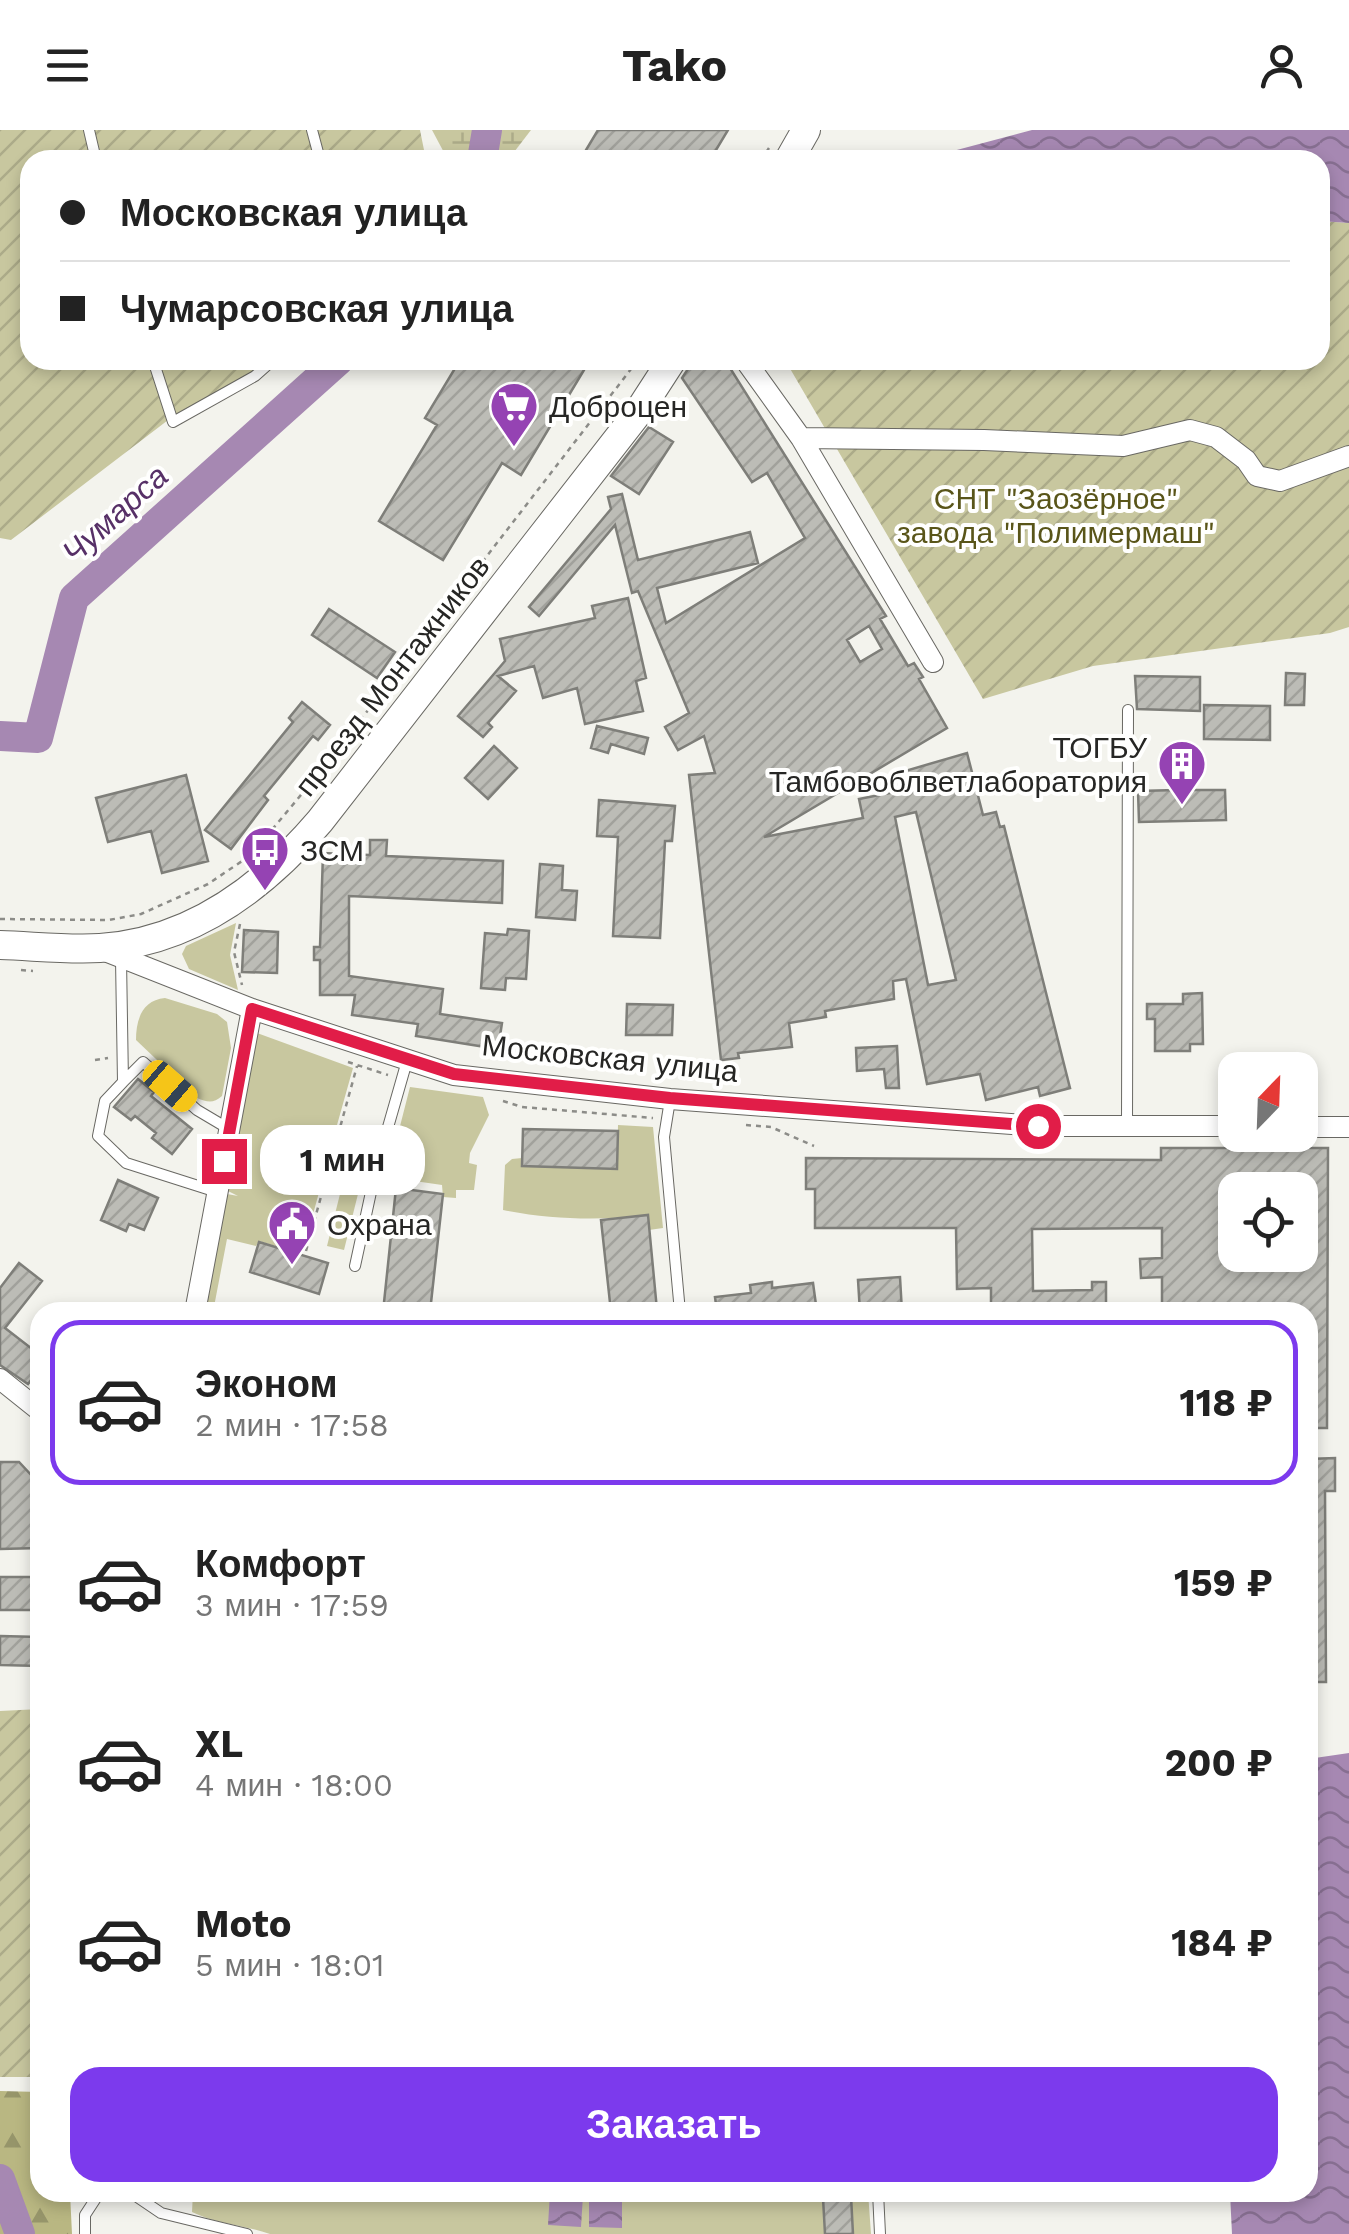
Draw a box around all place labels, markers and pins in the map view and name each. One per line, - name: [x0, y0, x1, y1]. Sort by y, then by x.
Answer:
- supermarket icon: Доброцен: [488, 380, 540, 448]
- place label: Доброцен: [549, 389, 687, 424]
- place label: ТОГБУ Тамбовоблветлаборатория: [769, 730, 1148, 799]
- building icon: ТОГБУ Тамбовоблветлаборатория: [1156, 738, 1208, 806]
- bus stop icon: ЗСМ: [239, 824, 291, 892]
- place label: ЗСМ: [300, 833, 364, 868]
- public building icon: Охрана: [266, 1198, 318, 1266]
- place label: Охрана: [327, 1207, 432, 1242]

